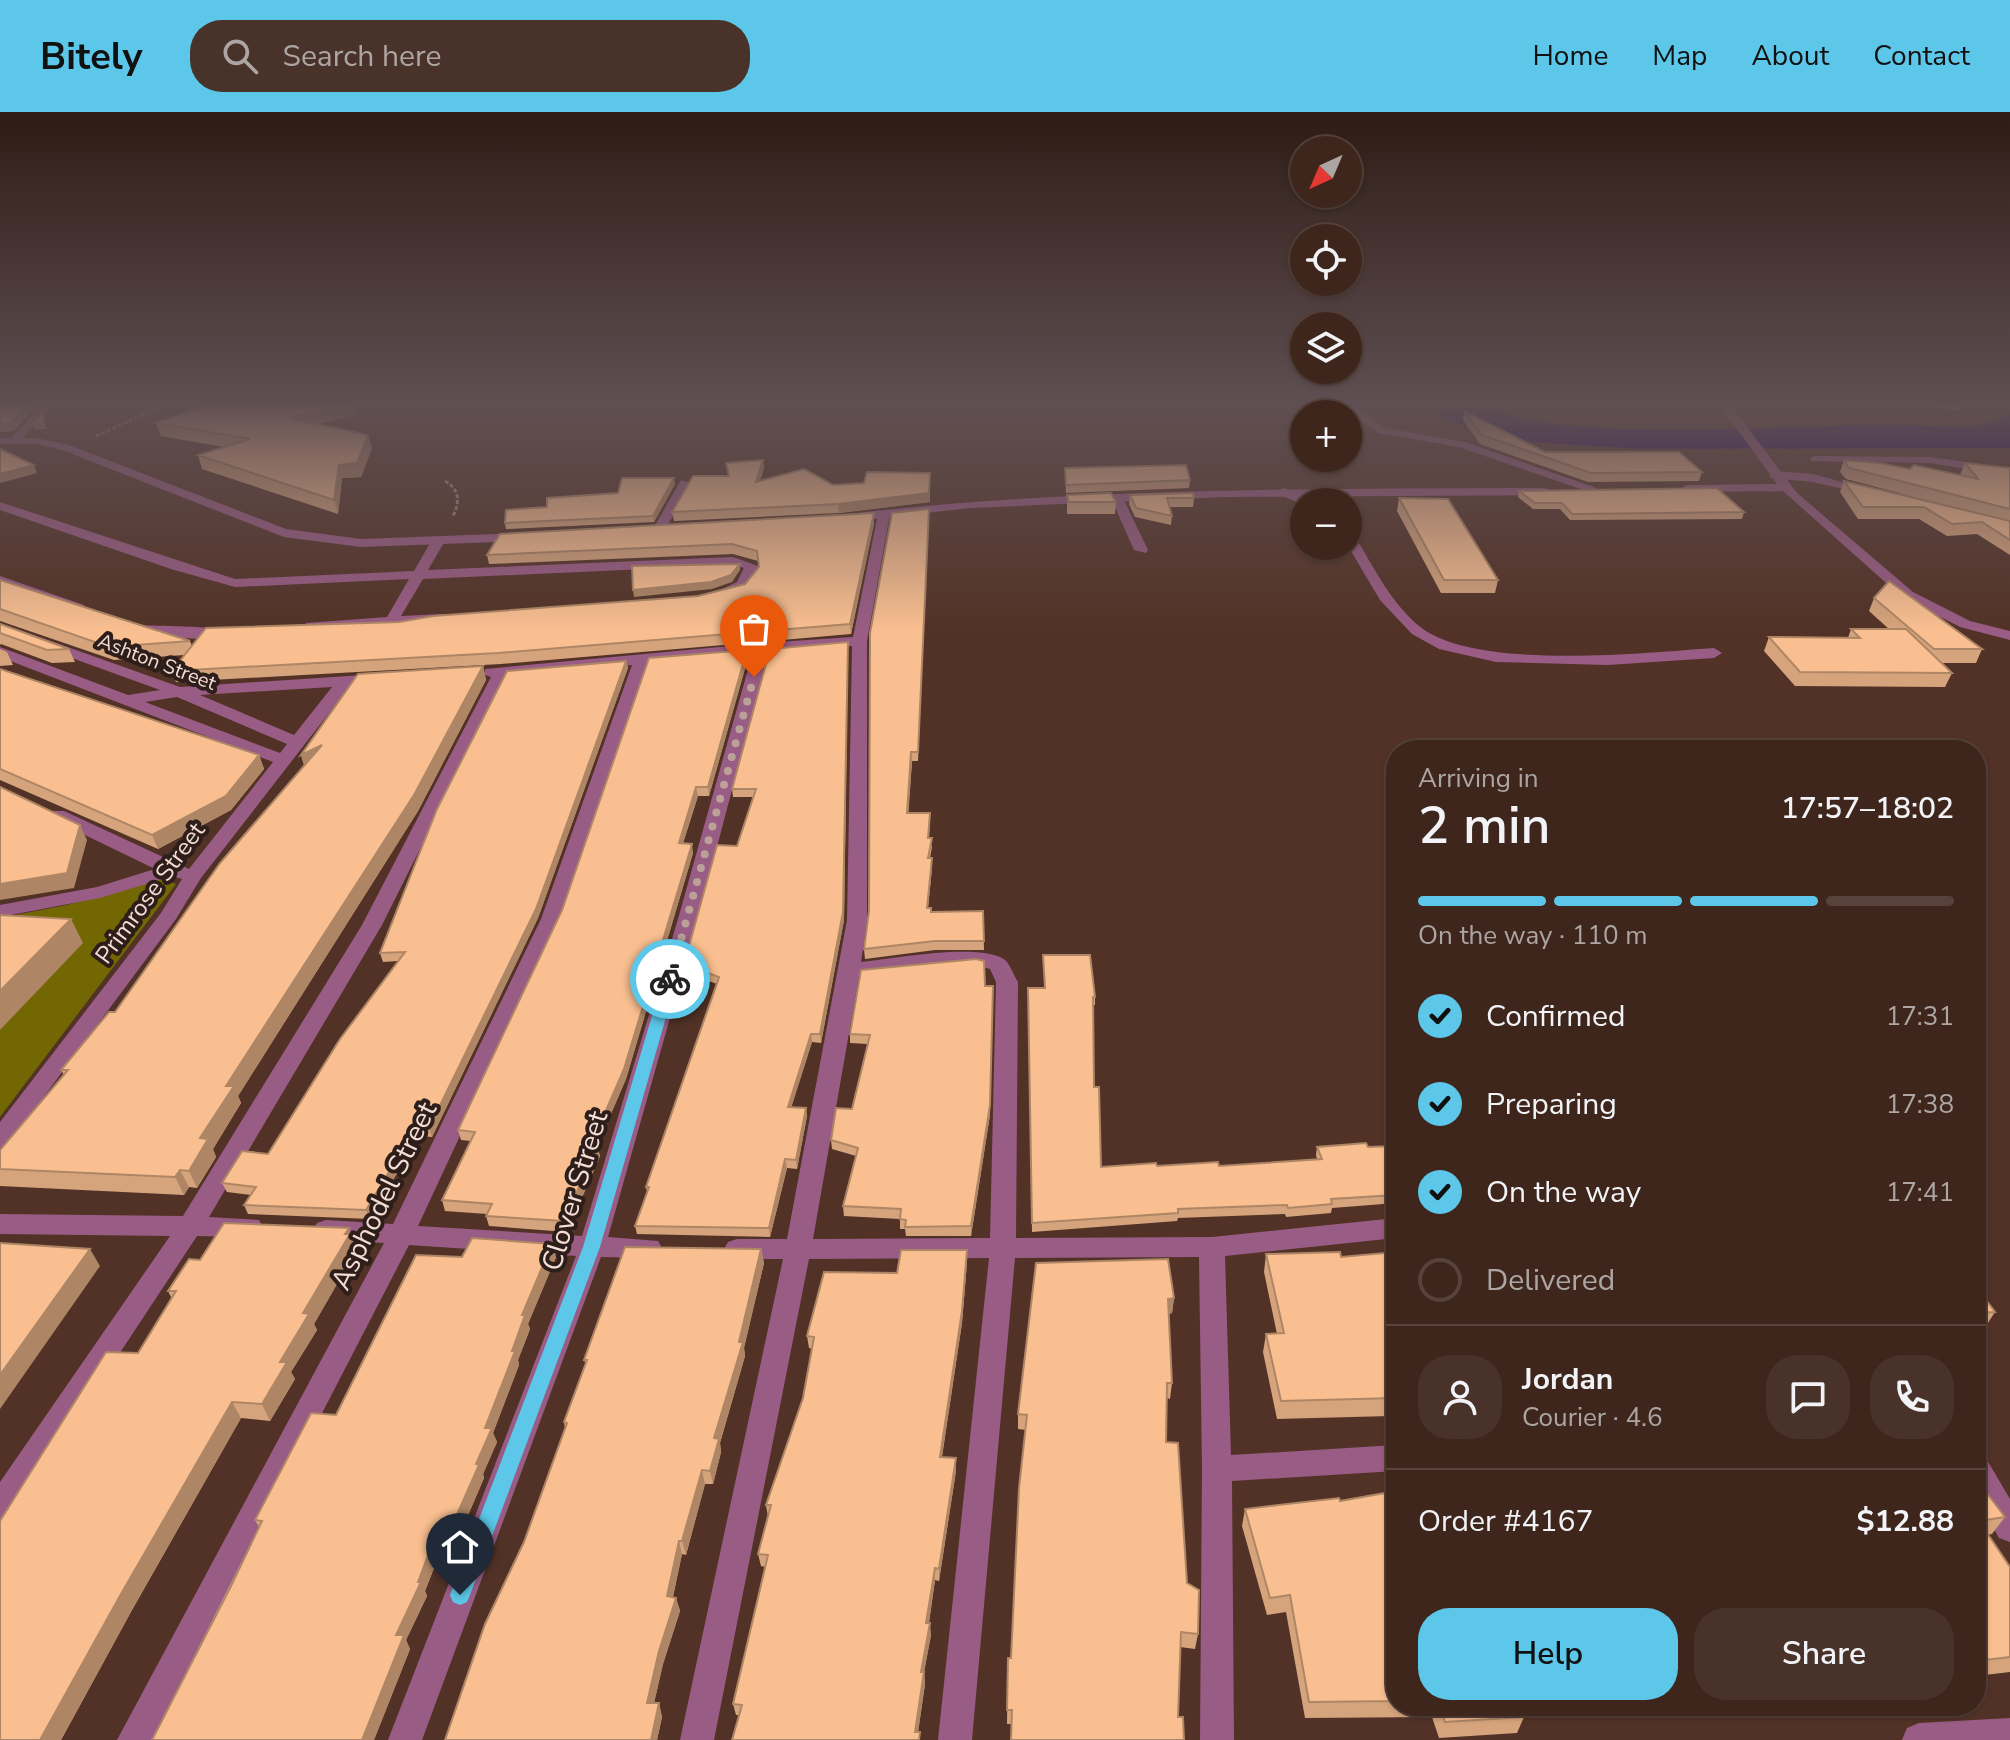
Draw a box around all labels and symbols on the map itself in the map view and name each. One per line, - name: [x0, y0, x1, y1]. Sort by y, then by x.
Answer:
- north arrow: [1290, 136, 1362, 208]
- pin: [720, 595, 788, 677]
- street label: Ashton Street: [94, 627, 221, 697]
- street label: Primrose Street: [88, 815, 212, 970]
- courier: [630, 939, 710, 1019]
- street label: Asphodel Street: [322, 1096, 446, 1296]
- street label: Clover Street: [533, 1106, 617, 1275]
- pin: [426, 1513, 494, 1595]

